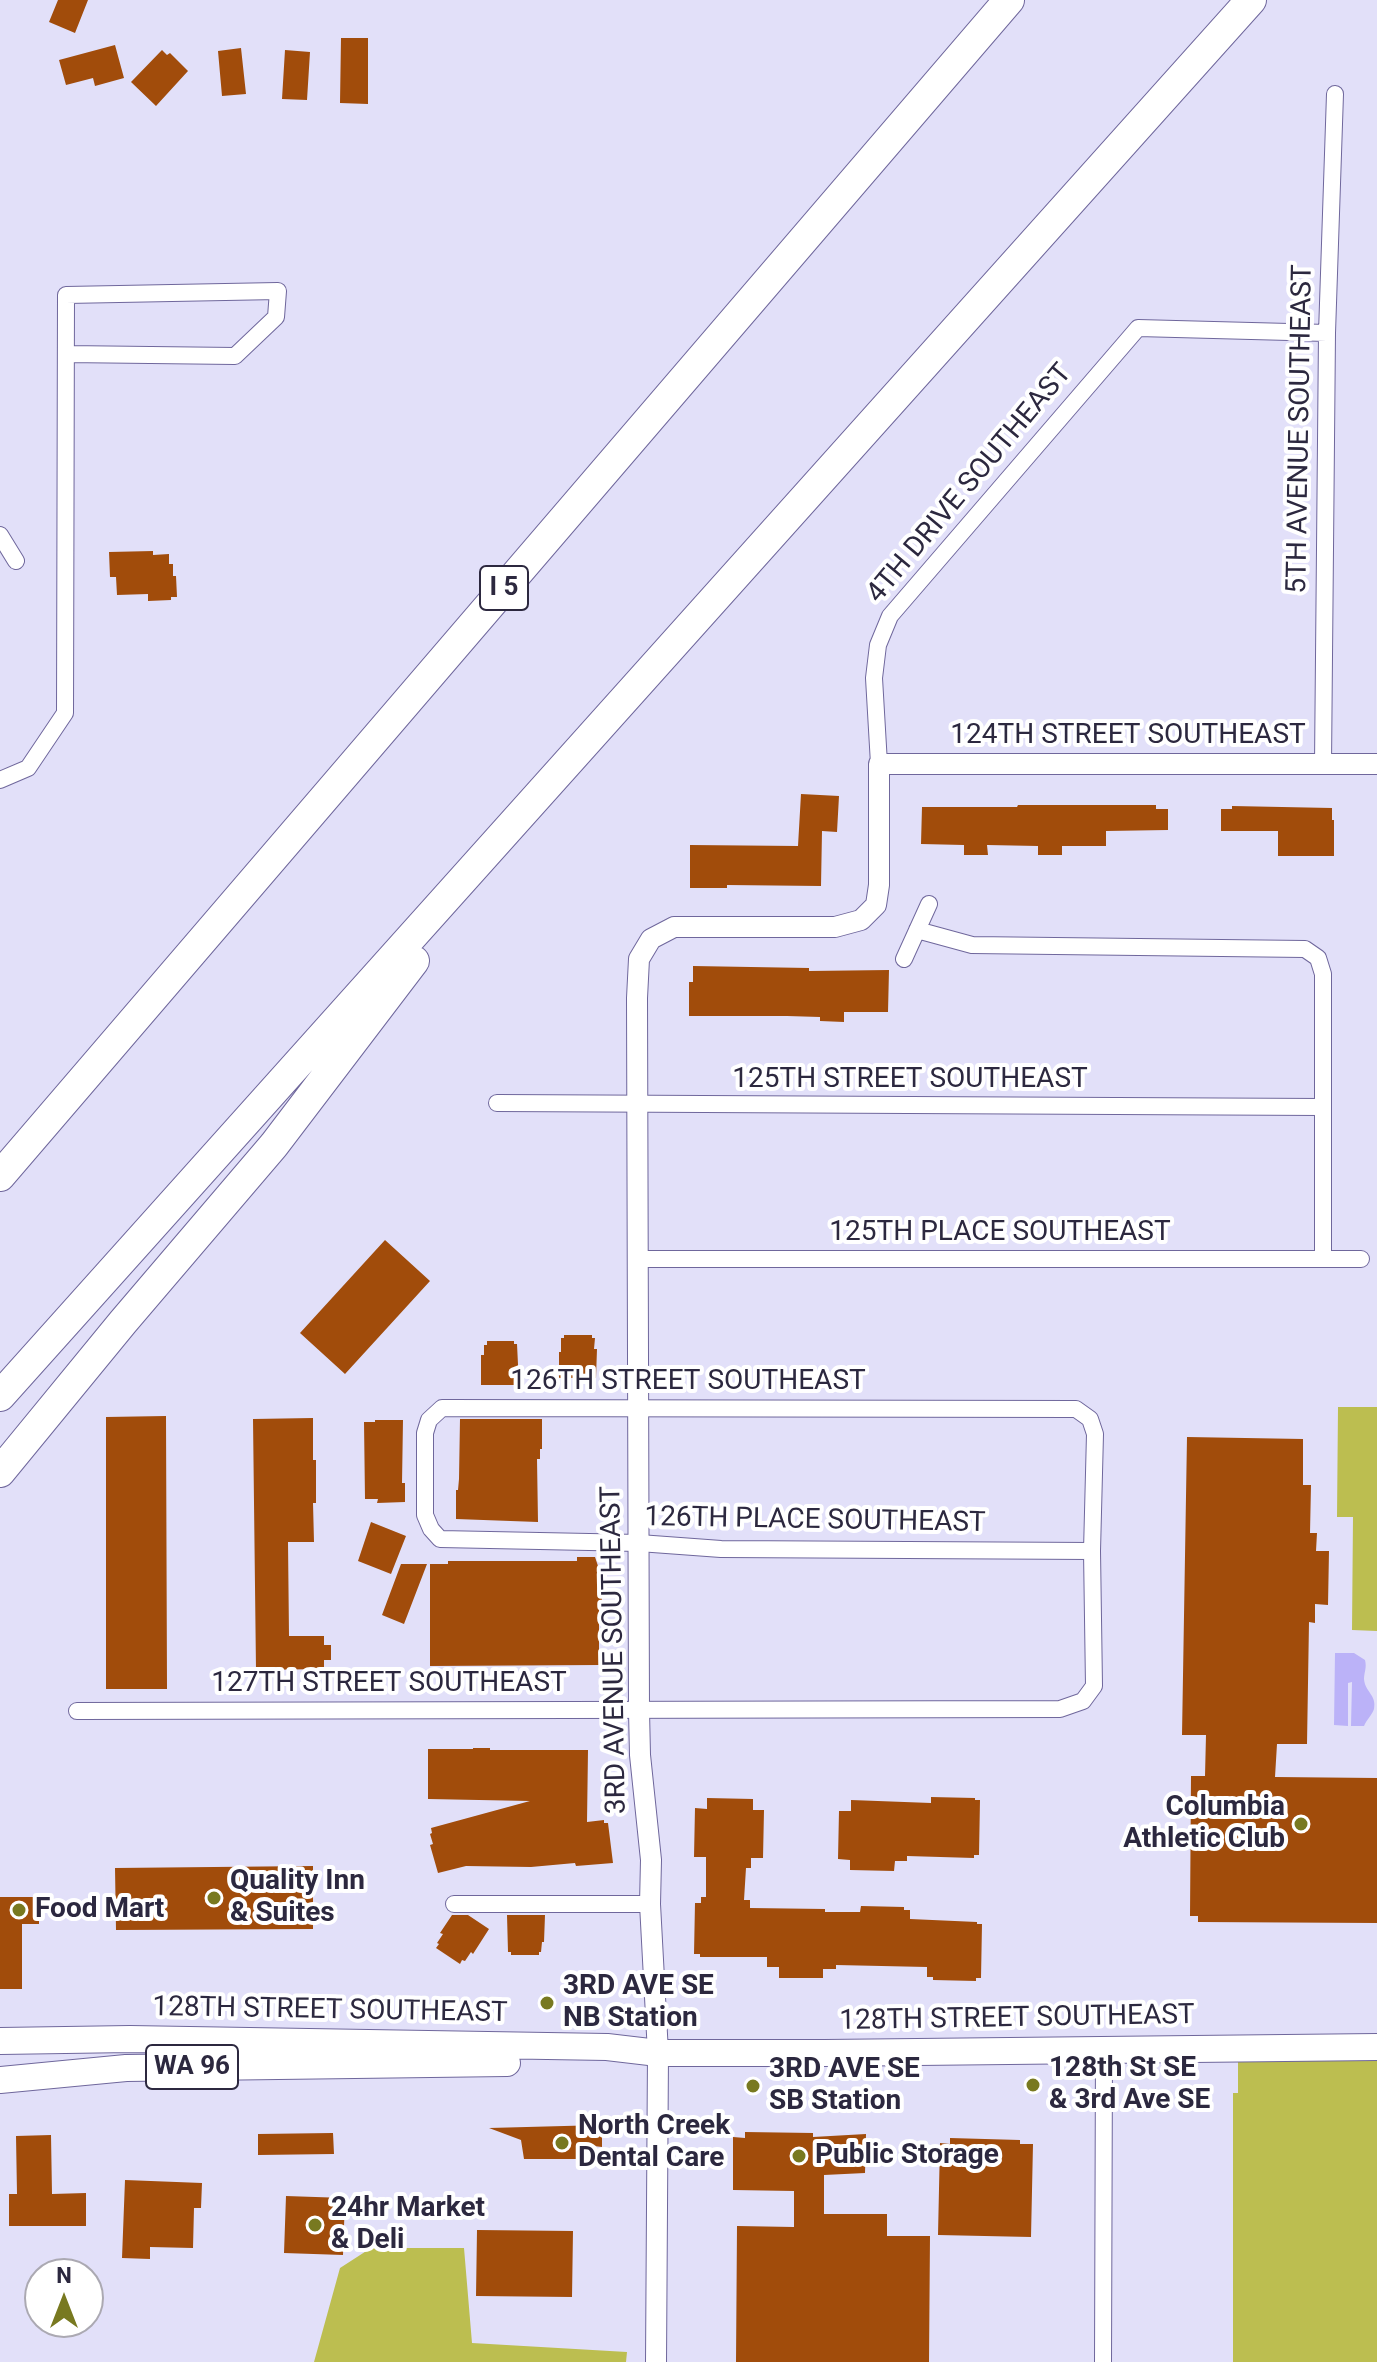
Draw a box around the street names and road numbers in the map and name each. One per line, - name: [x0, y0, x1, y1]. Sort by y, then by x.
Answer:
- street label: 5TH AVENUE SOUTHEAST: [1281, 264, 1321, 594]
- street label: 4TH DRIVE SOUTHEAST: [860, 358, 1080, 610]
- road number: I 5: [480, 566, 528, 610]
- street label: 124TH STREET SOUTHEAST: [950, 719, 1306, 753]
- street label: 125TH STREET SOUTHEAST: [732, 1063, 1088, 1097]
- street label: 125TH PLACE SOUTHEAST: [829, 1216, 1171, 1250]
- street label: 126TH STREET SOUTHEAST: [510, 1365, 866, 1399]
- street label: 3RD AVENUE SOUTHEAST: [595, 1486, 635, 1814]
- street label: 126TH PLACE SOUTHEAST: [644, 1501, 986, 1541]
- street label: 127TH STREET SOUTHEAST: [211, 1667, 567, 1701]
- street label: 128TH STREET SOUTHEAST: [152, 1991, 508, 2031]
- street label: 128TH STREET SOUTHEAST: [839, 1999, 1195, 2039]
- road number: WA 96: [146, 2045, 238, 2089]

